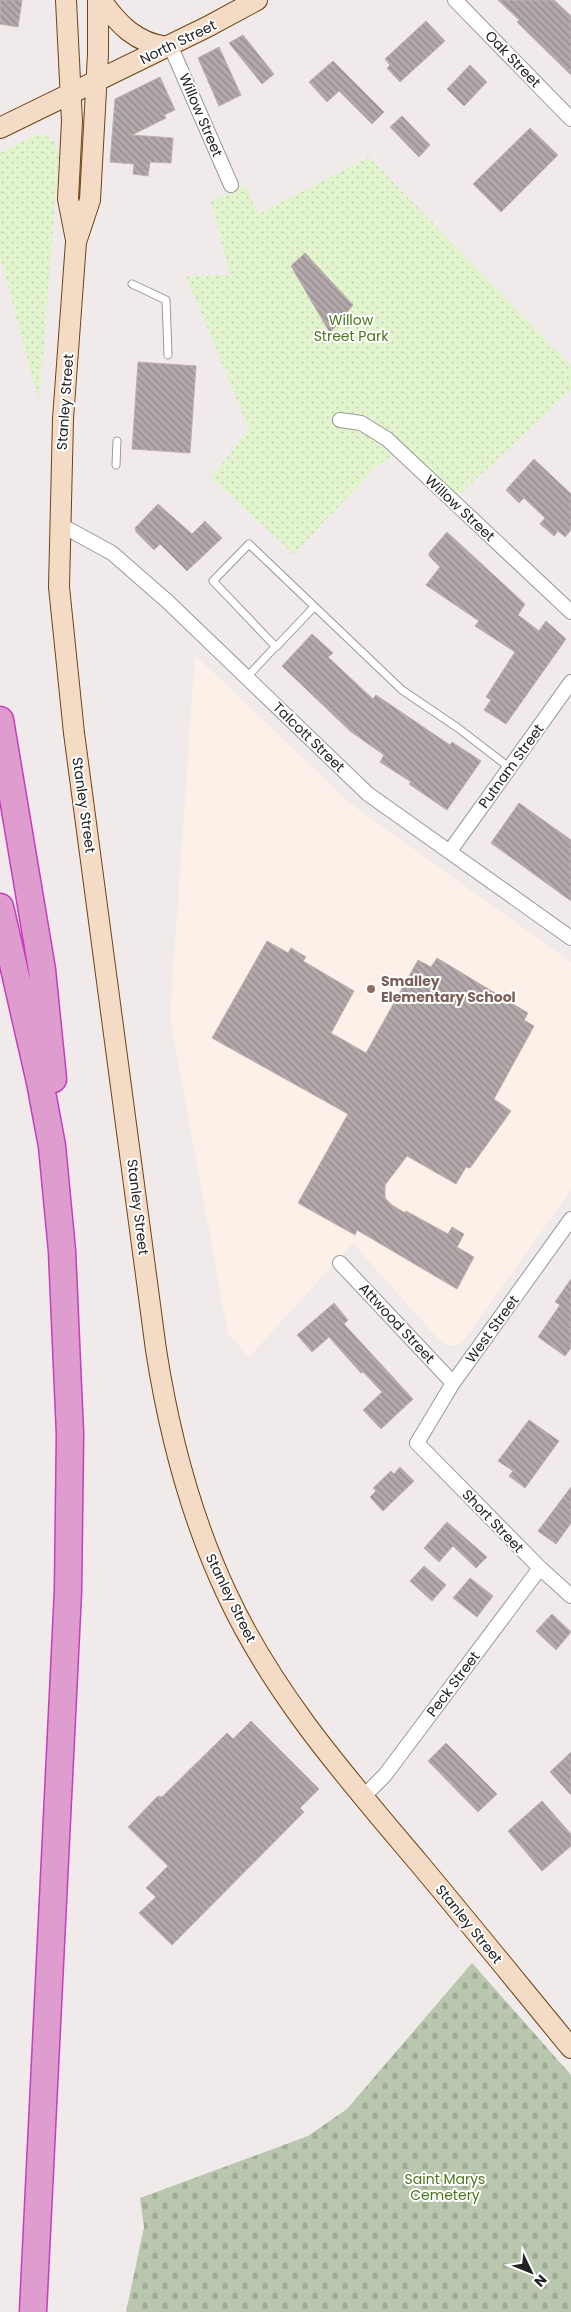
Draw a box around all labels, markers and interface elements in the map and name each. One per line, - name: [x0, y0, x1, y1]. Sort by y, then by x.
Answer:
- street label: North Street: [136, 15, 220, 69]
- street label: Oak Street: [481, 26, 545, 92]
- street label: Willow Street: [174, 70, 228, 160]
- park label: Willow Street Park: [314, 310, 389, 346]
- street label: Stanley Street: [52, 353, 78, 451]
- street label: Willow Street: [421, 470, 499, 546]
- street label: Talcott Street: [269, 698, 349, 776]
- street label: Putnam Street: [474, 720, 548, 812]
- street label: Stanley Street: [67, 756, 101, 854]
- place label: Smalley Elementary School: [381, 971, 516, 1007]
- marker: Smalley Elementary School: [365, 983, 377, 995]
- street label: Stanley Street: [122, 1158, 154, 1256]
- street label: Attwood Street: [354, 1278, 440, 1368]
- street label: West Street: [461, 1291, 523, 1367]
- street label: Short Street: [458, 1485, 528, 1557]
- street label: Stanley Street: [201, 1550, 261, 1646]
- street label: Peck Street: [422, 1647, 484, 1721]
- street label: Stanley Street: [431, 1880, 507, 1968]
- park label: Saint Marys Cemetery: [405, 2169, 485, 2205]
- north arrow: [506, 2247, 556, 2297]
- text: N: [530, 2270, 551, 2292]

